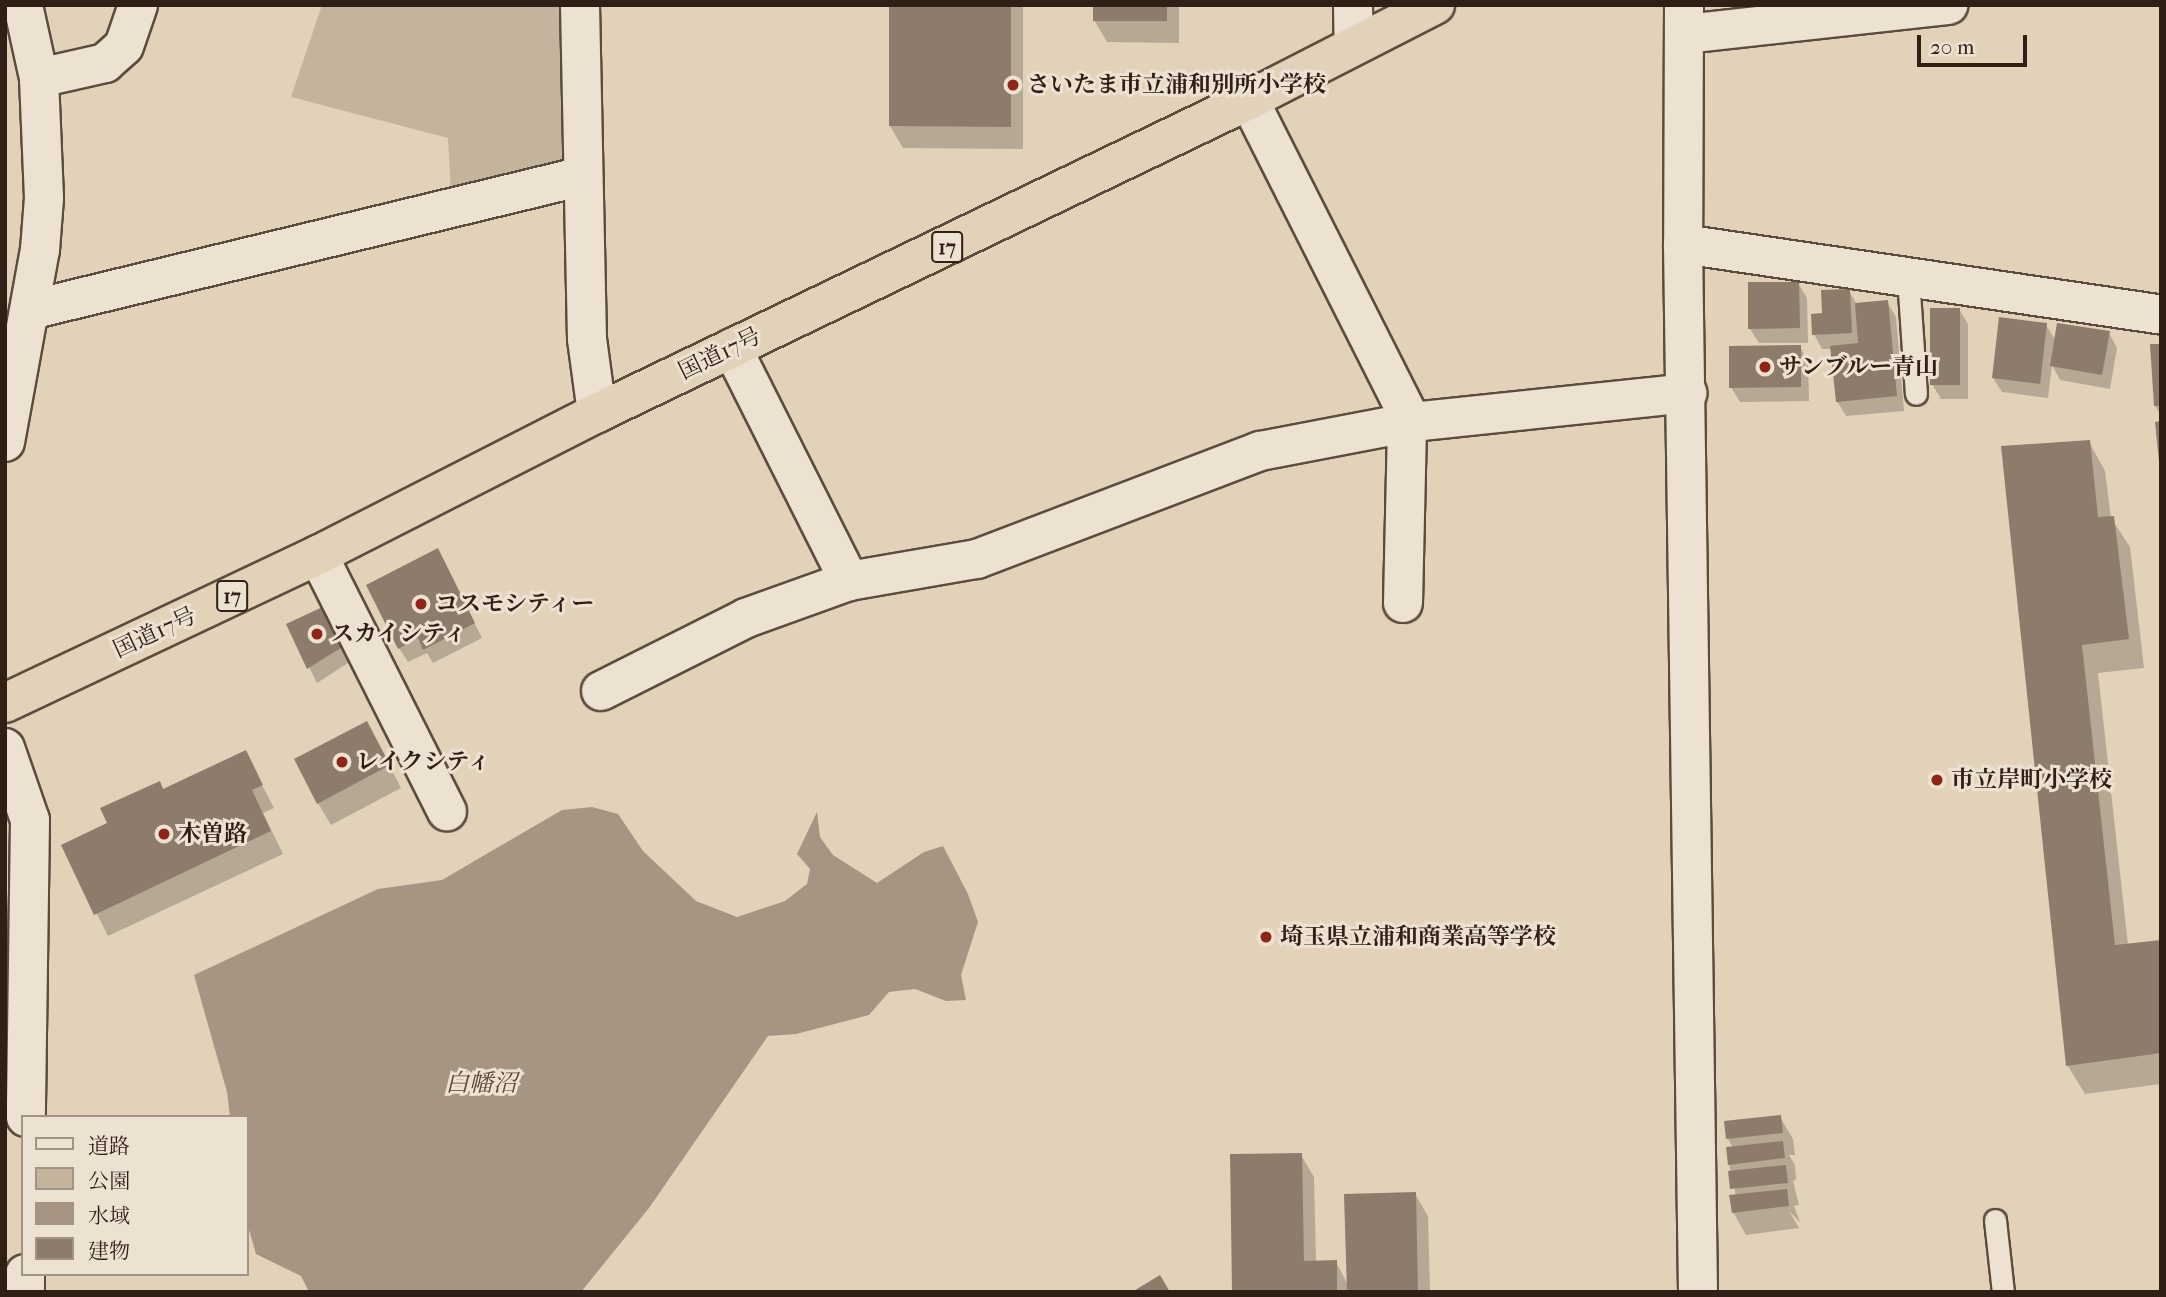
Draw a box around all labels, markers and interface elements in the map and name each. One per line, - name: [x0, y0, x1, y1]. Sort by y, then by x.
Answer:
- scale bar: [1921, 21, 2031, 65]
- text: 20 m: [1930, 35, 1974, 59]
- place label: さいたま市立浦和別所小学校: [1027, 71, 1326, 99]
- marker: さいたま市立浦和別所小学校: [1005, 77, 1021, 93]
- road number: 17: [930, 230, 964, 264]
- street label: 国道17号: [674, 322, 766, 386]
- place label: サンブルー青山: [1779, 353, 1940, 381]
- marker: サンブルー青山: [1757, 359, 1773, 375]
- road number: 17: [215, 578, 250, 614]
- place label: コスモシティー: [435, 590, 596, 618]
- marker: コスモシティー: [413, 596, 429, 612]
- street label: 国道17号: [109, 602, 201, 664]
- place label: スカイシティ: [331, 620, 469, 648]
- marker: スカイシティ: [309, 626, 325, 642]
- place label: レイクシティ: [356, 748, 494, 776]
- marker: レイクシティ: [334, 754, 350, 770]
- place label: 市立岸町小学校: [1951, 766, 2112, 794]
- marker: 市立岸町小学校: [1929, 772, 1945, 788]
- place label: 木曽路: [178, 820, 247, 848]
- marker: 木曽路: [156, 826, 172, 842]
- place label: 埼玉県立浦和商業高等学校: [1280, 923, 1556, 951]
- marker: 埼玉県立浦和商業高等学校: [1258, 929, 1274, 945]
- water label: 白幡沼: [445, 1070, 517, 1098]
- legend: [21, 1115, 248, 1276]
- text: 道路: [88, 1134, 130, 1158]
- text: 公園: [88, 1169, 130, 1193]
- text: 水域: [88, 1204, 130, 1228]
- text: 建物: [88, 1239, 130, 1263]

